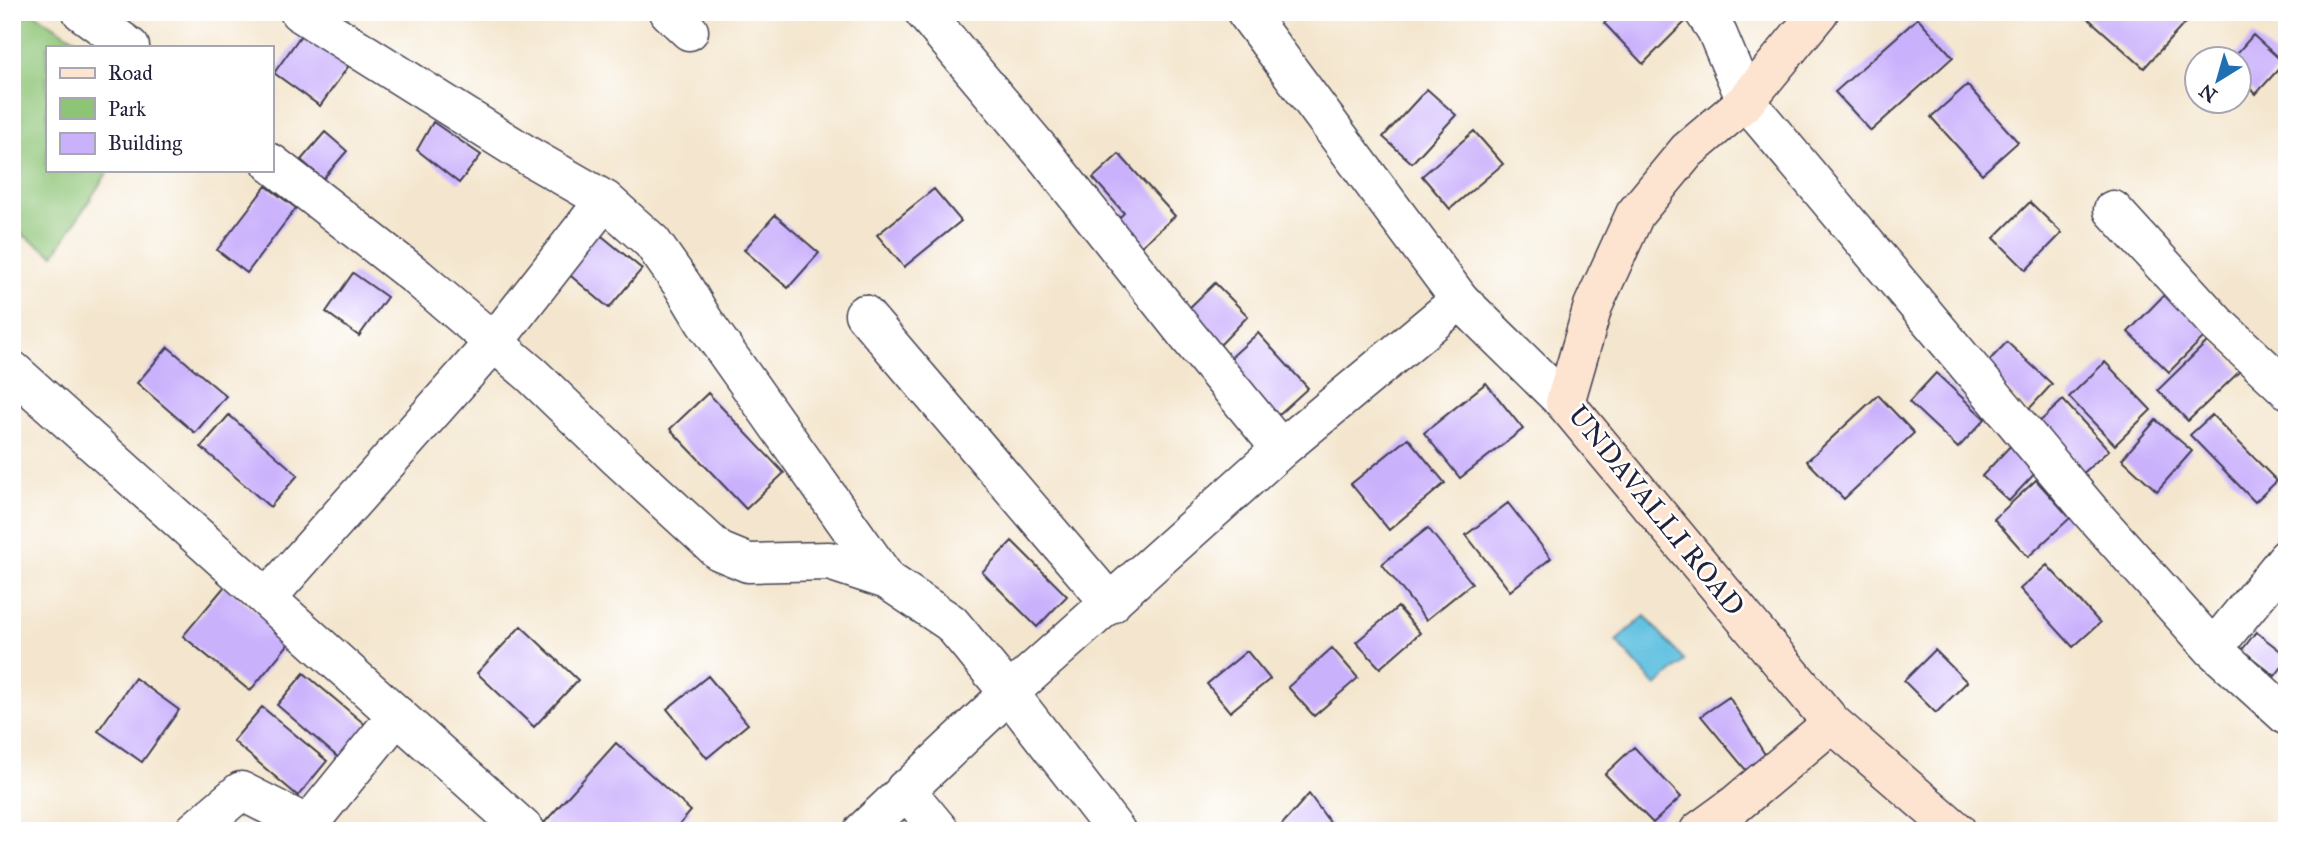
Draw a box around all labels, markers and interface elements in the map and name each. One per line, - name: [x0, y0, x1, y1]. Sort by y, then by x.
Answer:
- legend: [46, 46, 273, 172]
- north arrow: [2184, 46, 2254, 116]
- text: Road: [108, 60, 153, 86]
- text: N: [2195, 79, 2221, 107]
- text: Park: [108, 96, 146, 122]
- text: Building: [108, 130, 182, 156]
- street label: UNDAVALLI ROAD: [1561, 398, 1752, 623]

